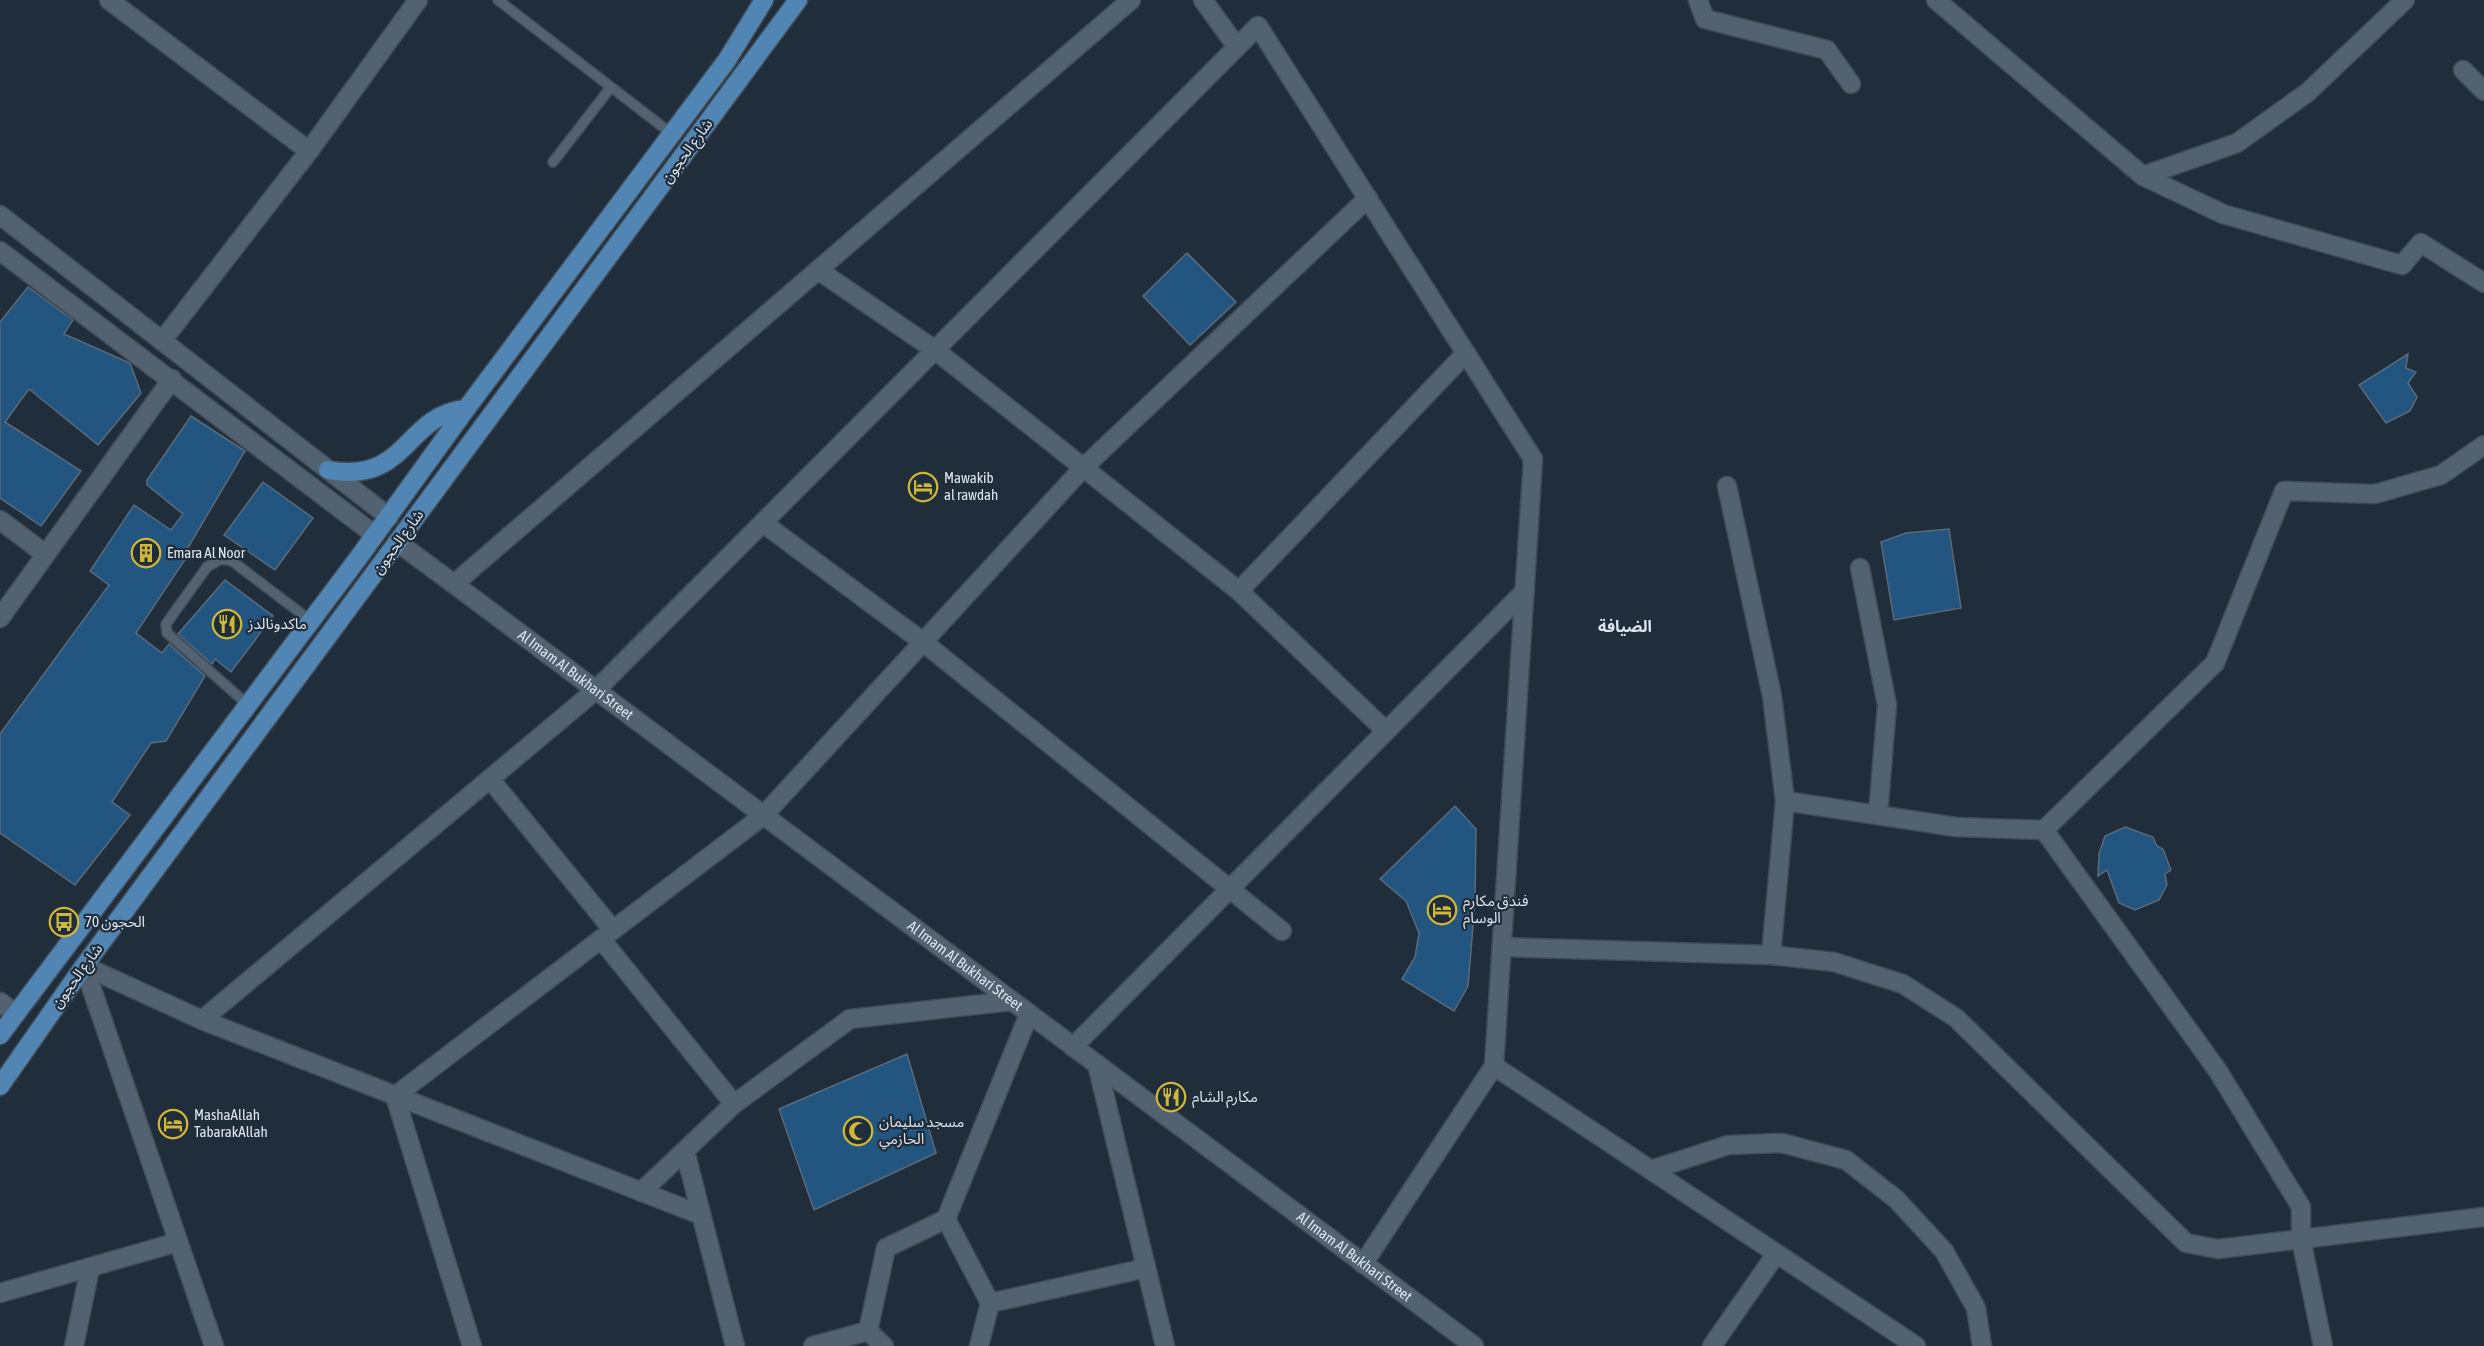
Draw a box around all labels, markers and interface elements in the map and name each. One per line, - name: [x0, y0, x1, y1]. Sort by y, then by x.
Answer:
- street label: شارع الحجون: [658, 115, 719, 188]
- place label: Mawakib al rawdah: [944, 469, 998, 503]
- hotel icon: Mawakib al rawdah: [907, 471, 939, 503]
- street label: شارع الحجون: [369, 506, 430, 579]
- building icon: Emara Al Noor: [130, 537, 162, 569]
- place label: Emara Al Noor: [167, 544, 246, 561]
- restaurant icon: ماكدونالدز: [211, 608, 243, 640]
- place label: ماكدونالدز: [247, 615, 307, 633]
- district label: الضيافة: [1598, 617, 1652, 636]
- street label: Al Imam Al Bukhari Street: [515, 626, 637, 723]
- place label: فندق مكارم الوسام: [1463, 892, 1529, 929]
- hotel icon: فندق مكارم الوسام: [1426, 894, 1458, 926]
- bus stop icon: الحجون 70: [48, 906, 80, 938]
- place label: الحجون 70: [85, 913, 145, 931]
- street label: Al Imam Al Bukhari Street: [904, 917, 1026, 1014]
- street label: شارع الحجون: [48, 940, 109, 1013]
- restaurant icon: مكارم الشام: [1155, 1081, 1187, 1113]
- place label: مكارم الشام: [1192, 1088, 1258, 1108]
- place label: MashaAllah TabarakAllah: [194, 1106, 268, 1140]
- hotel icon: MashaAllah TabarakAllah: [157, 1108, 189, 1140]
- place label: مسجد سليمان الحازمي: [879, 1113, 964, 1150]
- mosque icon: مسجد سليمان الحازمي: [842, 1115, 874, 1147]
- street label: Al Imam Al Bukhari Street: [1294, 1208, 1416, 1305]

